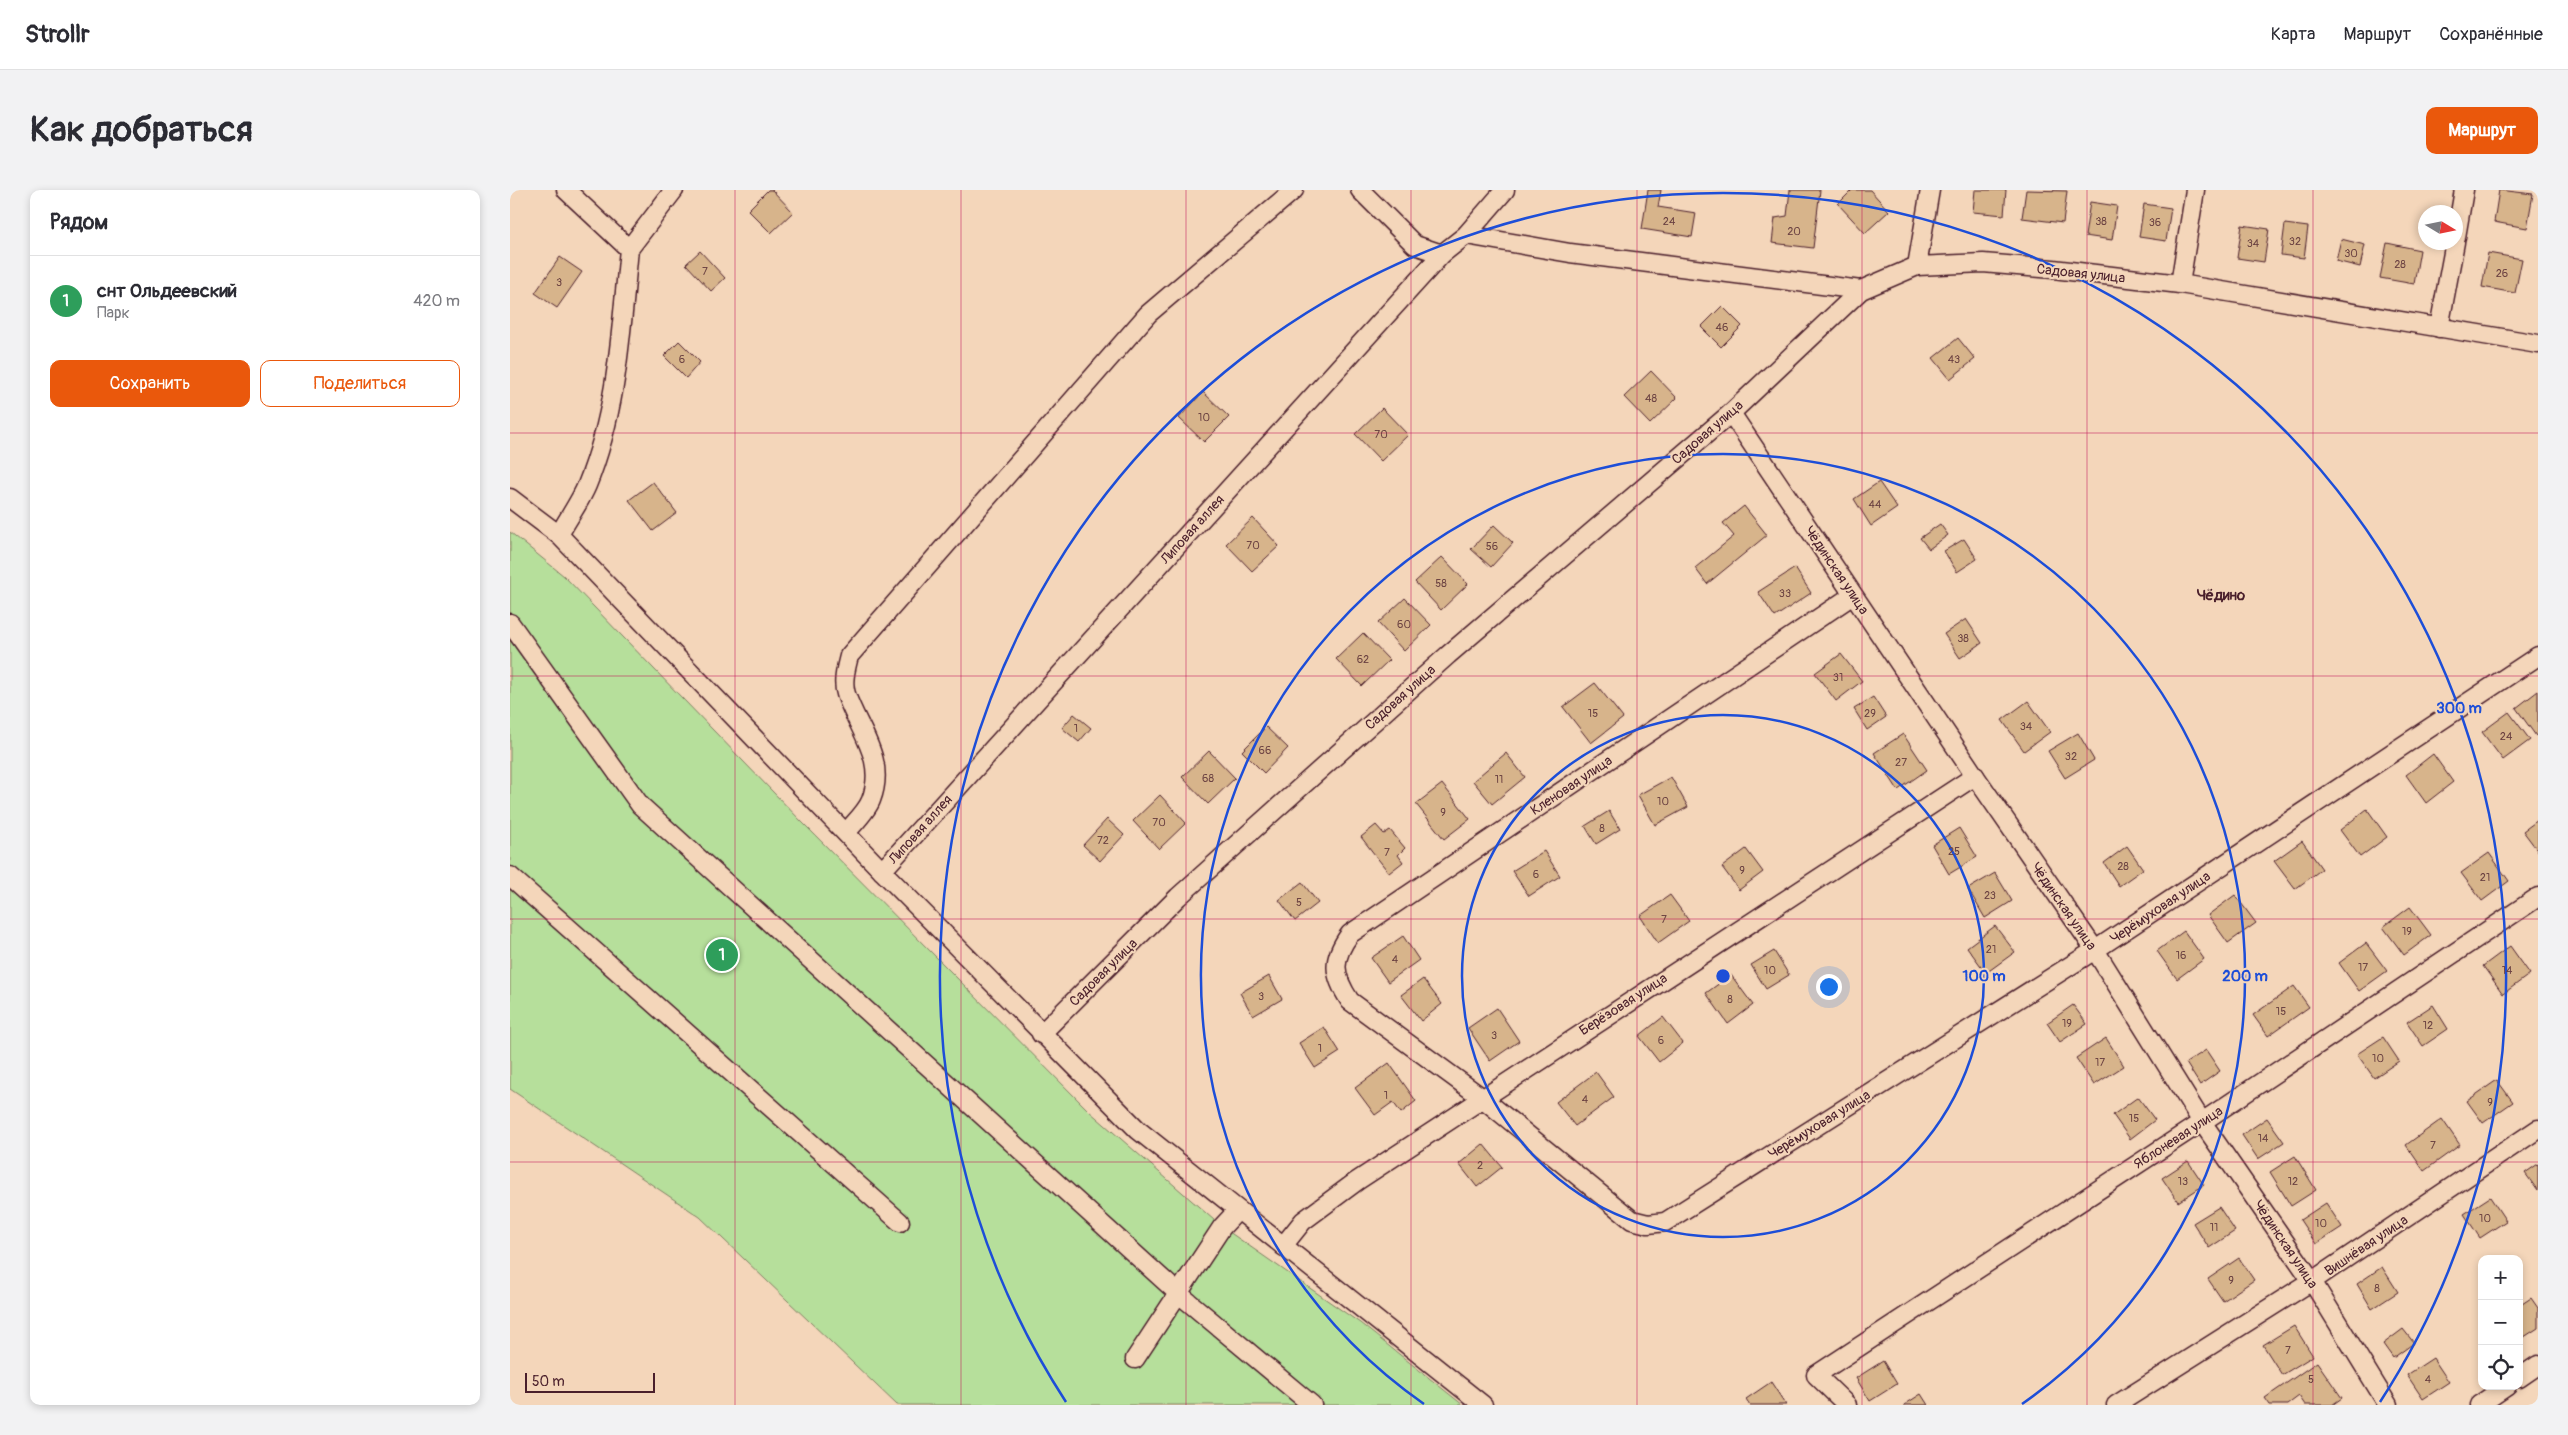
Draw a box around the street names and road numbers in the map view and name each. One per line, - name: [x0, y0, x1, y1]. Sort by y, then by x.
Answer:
- street label: Садовая улица: [2036, 260, 2126, 287]
- street label: Садовая улица: [1668, 397, 1746, 468]
- street label: Липовая аллея: [1156, 491, 1228, 568]
- street label: Чёдинская улица: [1801, 523, 1872, 618]
- street label: Садовая улица: [1362, 661, 1439, 733]
- street label: Кленовая улица: [1527, 752, 1615, 819]
- street label: Липовая аллея: [884, 791, 956, 868]
- street label: Чёдинская улица: [2027, 859, 2100, 953]
- street label: Черёмуховая улица: [2107, 868, 2214, 947]
- street label: Садовая улица: [1066, 935, 1141, 1010]
- street label: Берёзовая улица: [1576, 970, 1671, 1039]
- street label: Черёмуховая улица: [1765, 1086, 1873, 1163]
- street label: Яблоневая улица: [2131, 1102, 2226, 1173]
- street label: Чёдинская улица: [2250, 1197, 2321, 1292]
- street label: Вишнёвая улица: [2322, 1211, 2411, 1279]

